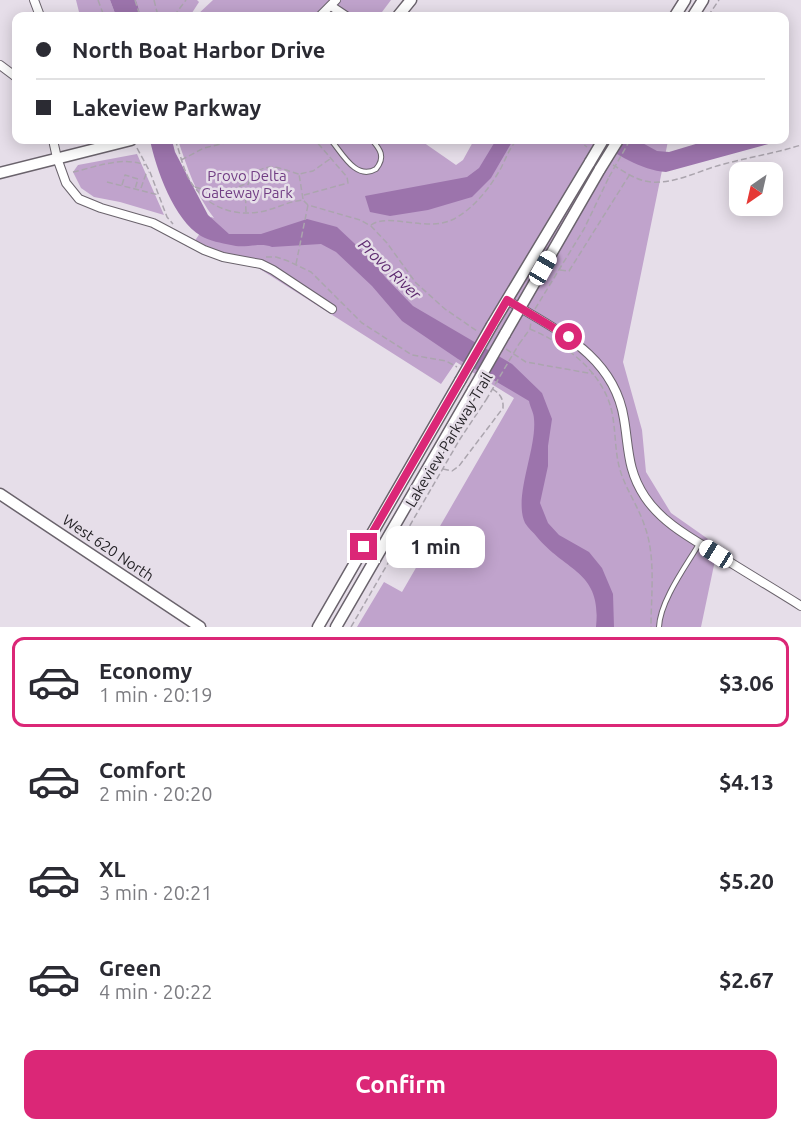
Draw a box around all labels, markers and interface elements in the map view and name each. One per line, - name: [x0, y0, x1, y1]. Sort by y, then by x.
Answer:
- text: North Boat Harbor Drive: [72, 37, 325, 62]
- text: Lakeview Parkway: [72, 95, 261, 120]
- north arrow: [729, 162, 783, 216]
- map controls: [729, 162, 783, 216]
- park label: Provo Delta Gateway Park: [201, 167, 293, 201]
- water label: Provo River: [355, 235, 425, 304]
- car: [526, 248, 560, 288]
- route start: [555, 323, 582, 350]
- street label: Lakeview Parkway Trail: [402, 369, 496, 510]
- street label: West 620 North: [59, 511, 157, 584]
- callout: 1 min: [385, 526, 484, 568]
- route end: [350, 533, 377, 560]
- text: 1 min: [410, 535, 461, 558]
- car: [696, 537, 736, 571]
- icon: car: [27, 655, 81, 709]
- text: Economy: [99, 658, 192, 683]
- text: $3.06: [719, 670, 774, 695]
- text: 1 min · 20:19: [99, 683, 213, 706]
- icon: car: [27, 754, 81, 808]
- text: Comfort: [99, 757, 186, 782]
- text: $4.13: [719, 769, 774, 794]
- text: 2 min · 20:20: [99, 782, 213, 805]
- icon: car: [27, 853, 81, 907]
- text: XL: [99, 856, 126, 881]
- text: $5.20: [719, 868, 774, 893]
- text: 3 min · 20:21: [99, 881, 213, 904]
- icon: car: [27, 952, 81, 1006]
- text: Green: [99, 955, 161, 980]
- text: $2.67: [719, 967, 774, 992]
- text: 4 min · 20:22: [99, 980, 213, 1003]
- button: Confirm: [24, 1050, 777, 1119]

